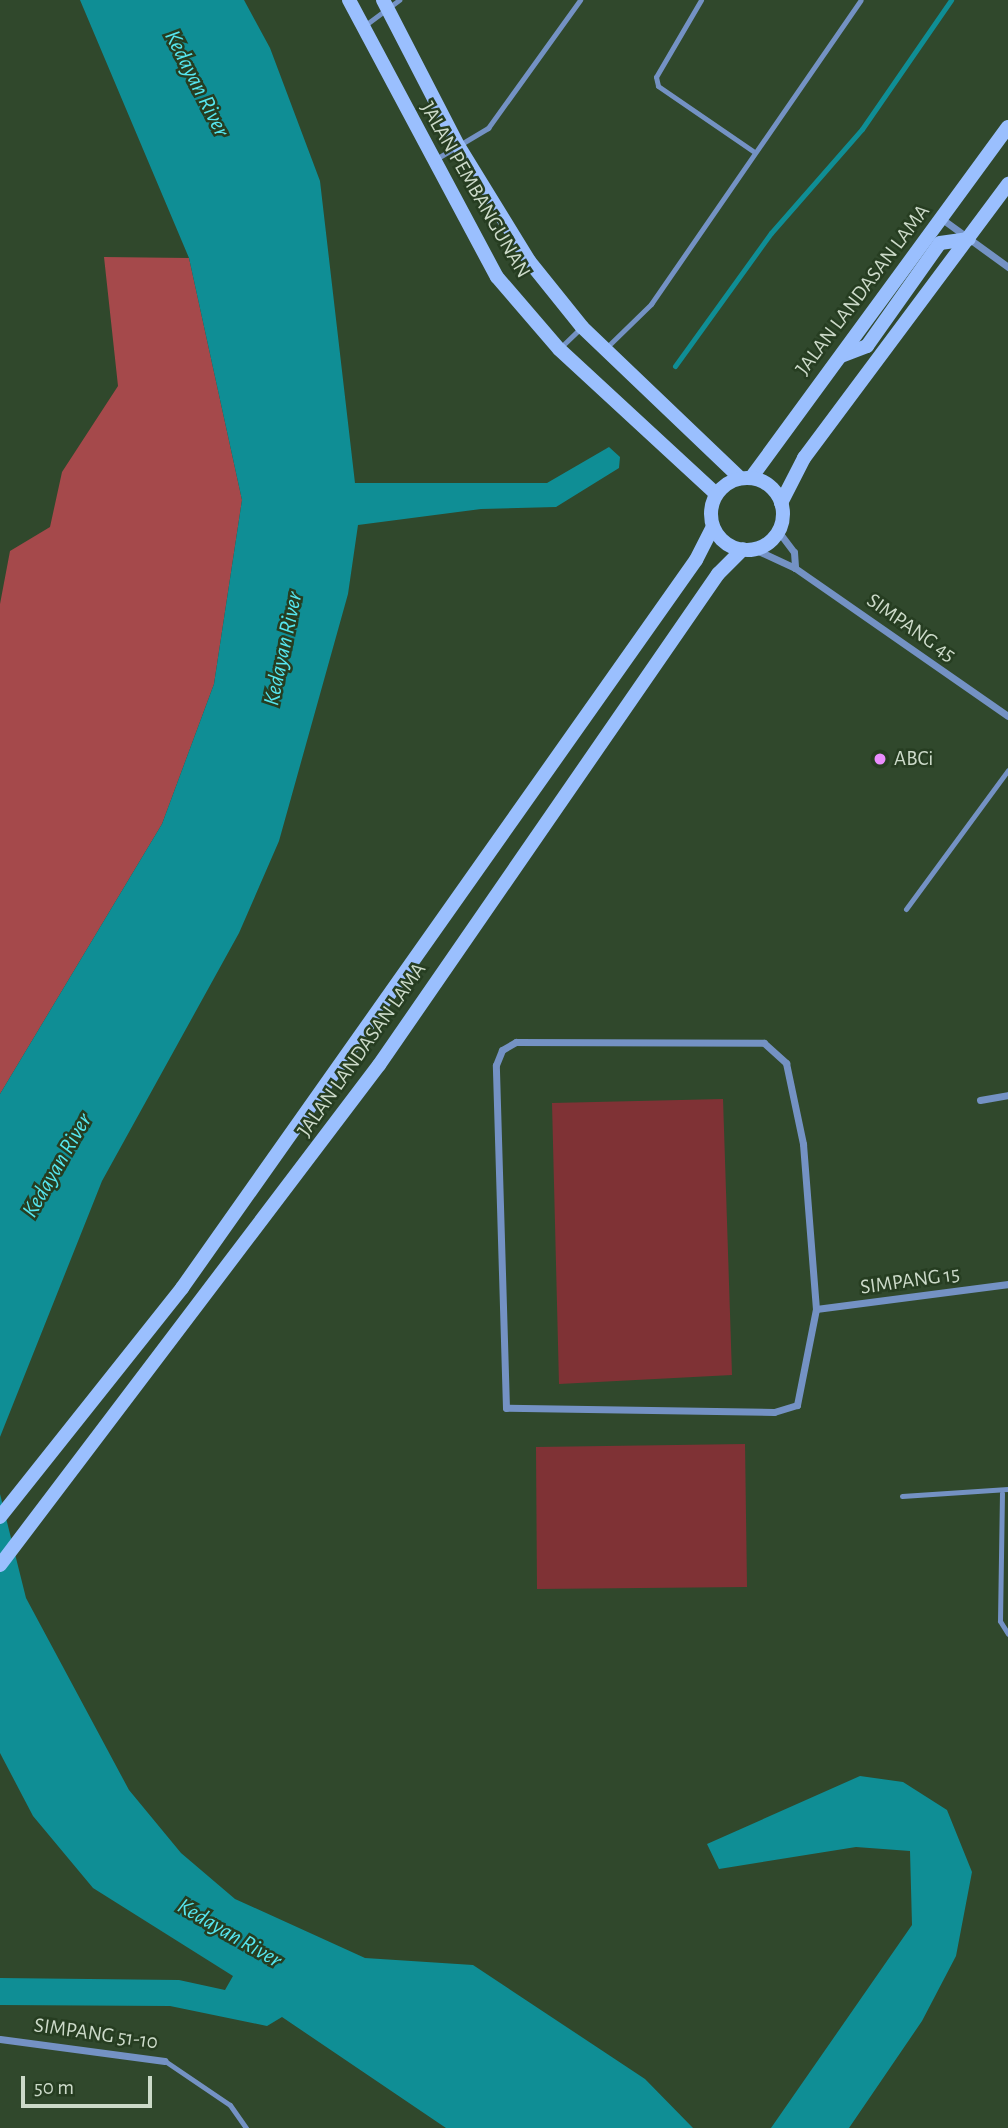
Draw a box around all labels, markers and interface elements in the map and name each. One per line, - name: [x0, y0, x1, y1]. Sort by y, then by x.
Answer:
- water label: Kedayan River: [157, 26, 235, 142]
- street label: JALAN PEMBANGUNAN: [414, 98, 536, 282]
- street label: JALAN LANDASAN LAMA: [791, 200, 935, 380]
- street label: SIMPANG 45: [862, 588, 960, 668]
- water label: Kedayan River: [258, 590, 310, 708]
- place label: ABCi: [894, 746, 933, 772]
- marker: ABCi: [872, 751, 888, 767]
- street label: JALAN LANDASAN LAMA: [292, 958, 432, 1142]
- water label: Kedayan River: [17, 1109, 99, 1223]
- street label: SIMPANG 15: [859, 1262, 961, 1300]
- water label: Kedayan River: [172, 1893, 286, 1975]
- street label: SIMPANG 51-10: [32, 2013, 160, 2055]
- scale bar: [24, 2062, 156, 2106]
- text: 50 m: [34, 2077, 74, 2098]

